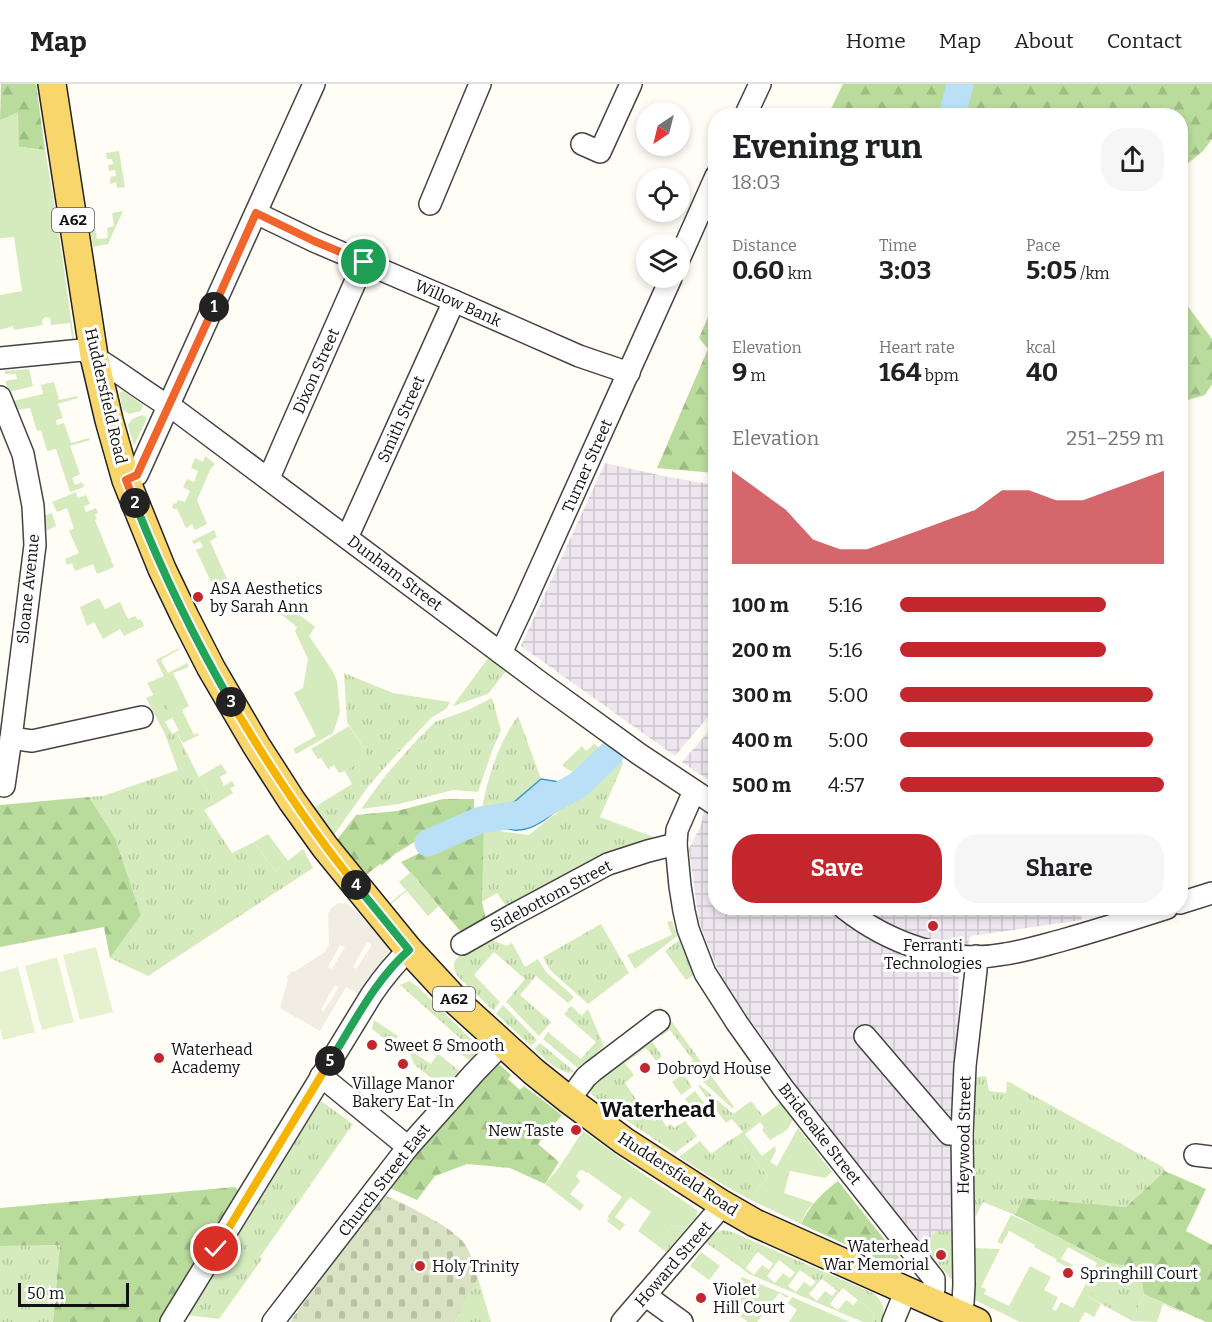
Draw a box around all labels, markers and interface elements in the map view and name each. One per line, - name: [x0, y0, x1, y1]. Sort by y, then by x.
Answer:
- text: Map: [30, 25, 87, 58]
- text: Home: [846, 28, 906, 54]
- text: Map: [939, 28, 981, 54]
- text: About: [1014, 28, 1074, 54]
- text: Contact: [1107, 28, 1182, 54]
- north arrow: [636, 102, 690, 156]
- map controls: [636, 102, 690, 288]
- text: Evening run: [732, 127, 922, 167]
- button: share: [1101, 128, 1164, 191]
- button: locate: [636, 168, 690, 222]
- text: 18:03: [732, 170, 781, 194]
- road number: A62: [52, 208, 94, 232]
- button: layers: [636, 234, 690, 288]
- pin: [338, 236, 389, 287]
- text: Distance: [732, 236, 797, 255]
- text: Time: [879, 236, 917, 255]
- text: Pace: [1026, 236, 1061, 255]
- icon: arrive: [347, 245, 380, 278]
- text: 0.60: [732, 255, 785, 286]
- text: 3:03: [879, 255, 932, 286]
- text: 5:05: [1026, 255, 1077, 286]
- text: km: [785, 264, 812, 283]
- text: /km: [1077, 264, 1110, 283]
- street label: Willow Bank: [412, 276, 504, 330]
- pin: 1: [199, 292, 229, 322]
- text: 1: [211, 297, 217, 316]
- street label: Dixon Street: [289, 325, 343, 417]
- street label: Huddersfield Road: [81, 326, 131, 466]
- text: Elevation: [732, 338, 802, 357]
- text: Heart rate: [879, 338, 955, 357]
- text: kcal: [1026, 338, 1056, 357]
- text: 9: [732, 357, 747, 388]
- text: 164: [879, 357, 922, 388]
- text: 40: [1026, 357, 1058, 388]
- text: m: [747, 366, 766, 385]
- text: bpm: [922, 366, 959, 385]
- street label: Smith Street: [373, 372, 429, 465]
- street label: Turner Street: [558, 416, 616, 516]
- text: Elevation: [732, 426, 819, 450]
- text: 251–259 m: [1066, 426, 1164, 450]
- pin: 2: [120, 488, 150, 518]
- text: 2: [130, 493, 140, 512]
- street label: Dunham Street: [344, 531, 446, 615]
- street label: Sloane Avenue: [13, 533, 43, 645]
- place label: ASA Aesthetics by Sarah Ann: [210, 579, 323, 616]
- marker: ASA Aesthetics by Sarah Ann: [191, 590, 205, 604]
- text: 100 m: [732, 593, 789, 617]
- text: 5:16: [828, 593, 863, 617]
- text: 200 m: [732, 638, 791, 662]
- text: 5:16: [828, 638, 863, 662]
- text: 300 m: [732, 683, 792, 707]
- text: 5:00: [828, 683, 869, 707]
- pin: 3: [216, 687, 246, 717]
- text: 3: [226, 692, 236, 711]
- text: 400 m: [732, 728, 792, 752]
- text: 5:00: [828, 728, 869, 752]
- text: 500 m: [732, 773, 791, 797]
- text: 4:57: [828, 773, 864, 797]
- button: Save: [732, 834, 942, 903]
- button: Share: [954, 834, 1164, 903]
- street label: Sidebottom Street: [487, 856, 615, 936]
- pin: 4: [341, 870, 371, 900]
- text: 4: [351, 875, 361, 894]
- marker: Ferranti Technologies: [926, 919, 940, 933]
- place label: Ferranti Technologies: [884, 936, 982, 973]
- road number: A62: [433, 987, 475, 1011]
- place label: Sweet & Smooth: [384, 1036, 505, 1055]
- marker: Sweet & Smooth: [365, 1038, 379, 1052]
- place label: Waterhead Academy: [171, 1040, 253, 1077]
- pin: 5: [315, 1046, 345, 1076]
- marker: Waterhead Academy: [152, 1051, 166, 1065]
- text: 5: [326, 1051, 334, 1070]
- marker: Village Manor Bakery Eat-In: [396, 1057, 410, 1071]
- place label: Dobroyd House: [657, 1059, 771, 1078]
- marker: Dobroyd House: [638, 1061, 652, 1075]
- place label: Village Manor Bakery Eat-In: [352, 1074, 454, 1111]
- street label: Heywood Street: [953, 1075, 975, 1194]
- street label: Brideoake Street: [775, 1080, 866, 1189]
- district label: Waterhead: [600, 1096, 716, 1123]
- street label: Church Street East: [334, 1120, 434, 1240]
- place label: New Taste: [488, 1121, 564, 1140]
- marker: New Taste: [569, 1123, 583, 1137]
- street label: Huddersfield Road: [615, 1128, 742, 1220]
- street label: Howard Street: [631, 1217, 715, 1311]
- pin: [190, 1223, 241, 1274]
- icon: check: [199, 1232, 232, 1265]
- place label: Waterhead War Memorial: [823, 1237, 930, 1274]
- marker: Waterhead War Memorial: [934, 1248, 948, 1262]
- place label: Holy Trinity: [432, 1257, 520, 1276]
- marker: Holy Trinity: [413, 1259, 427, 1273]
- place label: Springhill Court: [1080, 1264, 1198, 1283]
- marker: Springhill Court: [1061, 1266, 1075, 1280]
- scale bar: [18, 1280, 129, 1308]
- place label: Violet Hill Court: [713, 1280, 785, 1317]
- text: 50 m: [27, 1284, 64, 1303]
- marker: Violet Hill Court: [694, 1291, 708, 1305]

